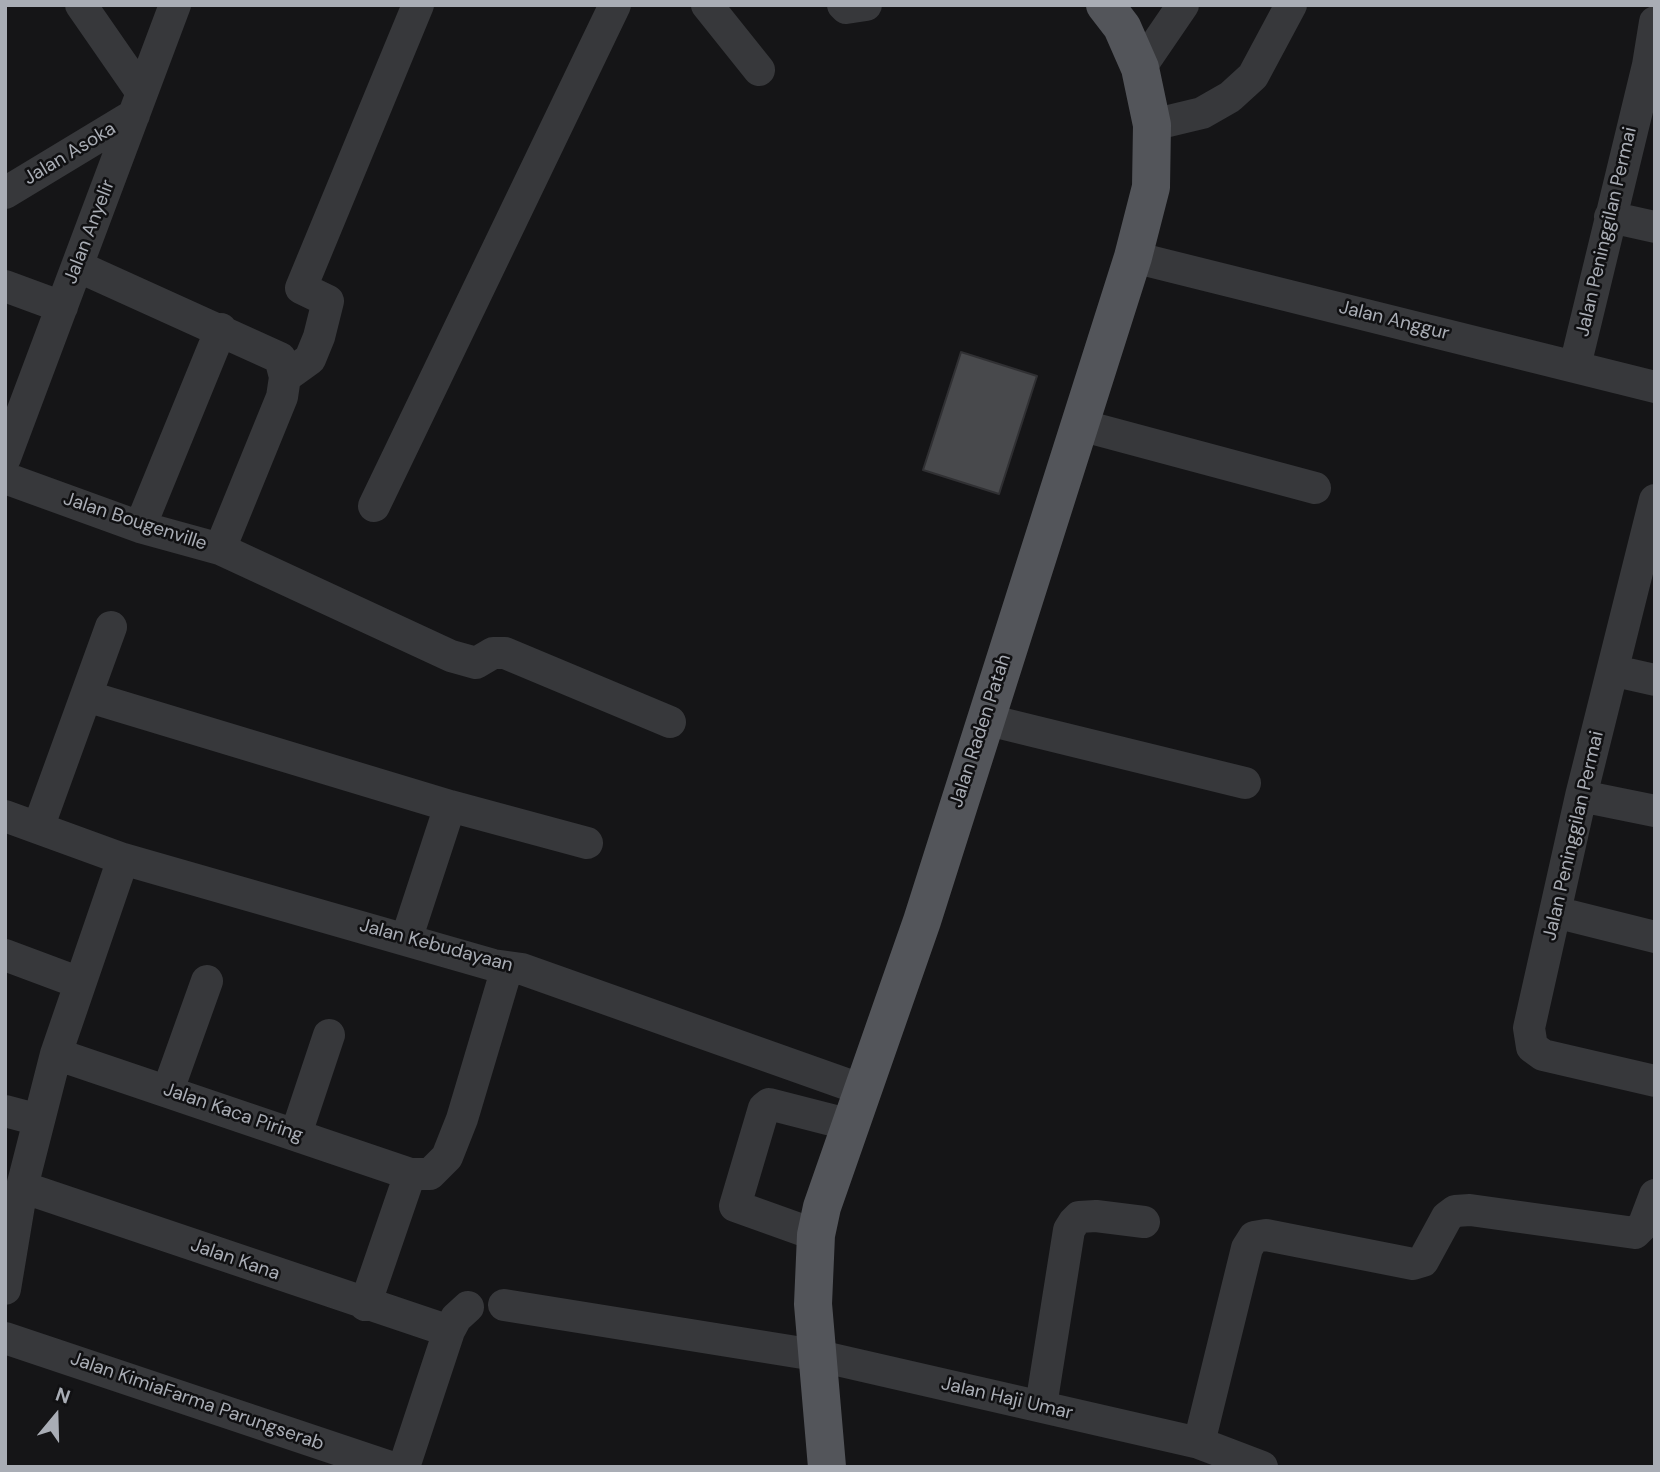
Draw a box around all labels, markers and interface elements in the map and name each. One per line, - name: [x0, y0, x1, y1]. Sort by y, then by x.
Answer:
- street label: Jalan Asoka: [20, 118, 120, 190]
- street label: Jalan Peninggilan Permai: [1572, 125, 1642, 339]
- street label: Jalan Anyelir: [60, 177, 120, 287]
- street label: Jalan Anggur: [1336, 296, 1452, 346]
- street label: Jalan Bougenville: [60, 488, 210, 556]
- street label: Jalan Raden Patah: [945, 652, 1017, 810]
- street label: Jalan Peninggilan Permai: [1539, 729, 1609, 943]
- street label: Jalan Kebudayaan: [357, 915, 515, 977]
- street label: Jalan Kaca Piring: [160, 1078, 306, 1148]
- street label: Jalan Kana: [187, 1234, 283, 1286]
- street label: Jalan KimiaFarma Parungserab: [67, 1348, 327, 1456]
- street label: Jalan Haji Umar: [939, 1373, 1075, 1425]
- north arrow: [21, 1381, 91, 1451]
- text: N: [52, 1382, 74, 1410]

